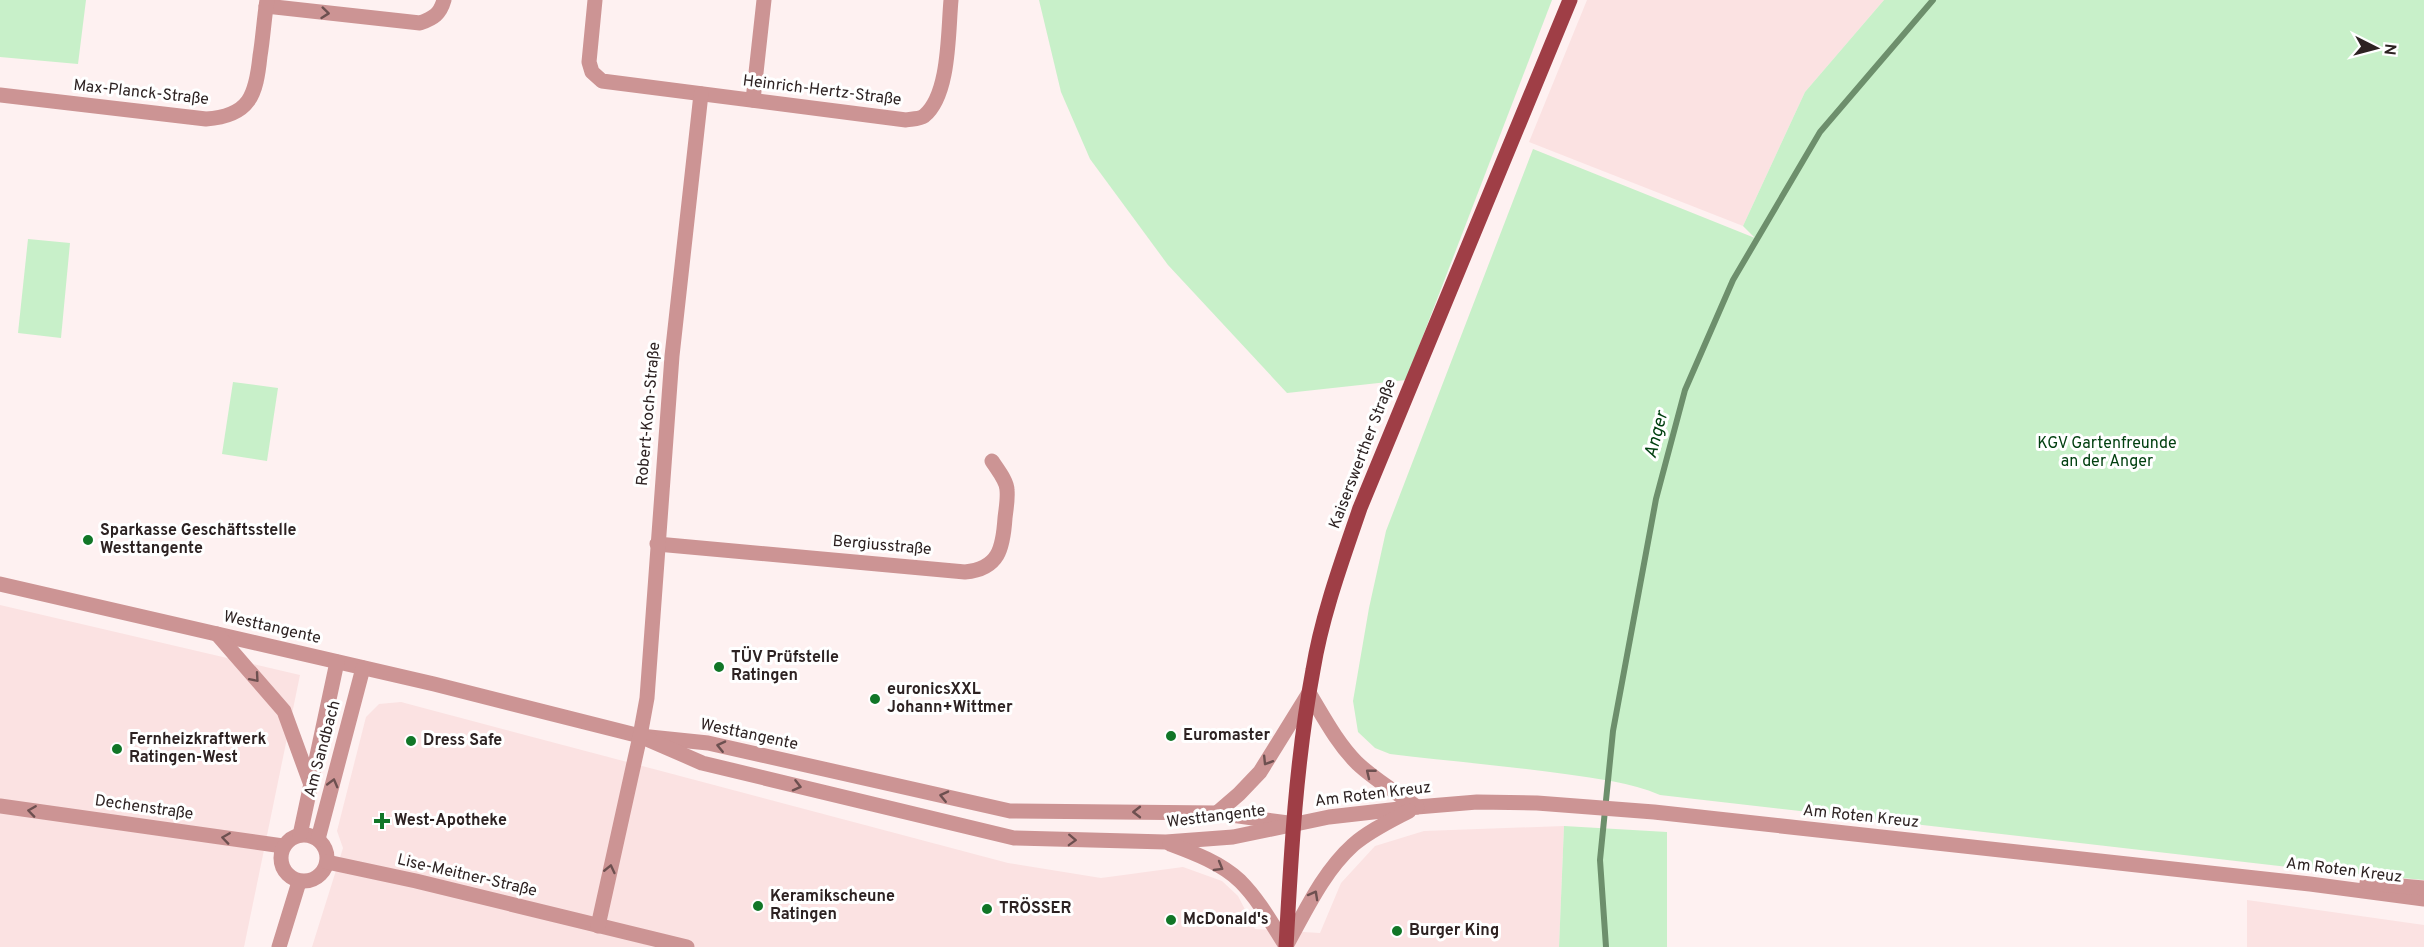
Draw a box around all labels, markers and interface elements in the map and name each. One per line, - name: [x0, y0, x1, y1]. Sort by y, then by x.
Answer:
- one-way arrow: [320, 6, 329, 18]
- north arrow: [2346, 18, 2406, 78]
- text: N: [2378, 43, 2399, 56]
- street label: Heinrich-Hertz-Straße: [742, 71, 902, 111]
- street label: Max-Planck-Straße: [72, 76, 210, 110]
- street label: Robert-Koch-Straße: [633, 341, 665, 487]
- street label: Kaiserswerther Straße: [1325, 376, 1401, 532]
- water label: Anger: [1640, 407, 1675, 461]
- park label: KGV Gartenfreunde an der Anger: [2037, 434, 2177, 472]
- place label: Sparkasse Geschäftsstelle Westtangente: [100, 521, 297, 559]
- street label: Bergiusstraße: [832, 532, 932, 560]
- marker: Sparkasse Geschäftsstelle Westtangente: [81, 533, 95, 547]
- street label: Westtangente: [221, 607, 323, 649]
- place label: TÜV Prüfstelle Ratingen: [731, 646, 839, 686]
- marker: TÜV Prüfstelle Ratingen: [712, 660, 726, 674]
- one-way arrow: [248, 671, 259, 682]
- place label: euronicsXXL Johann+Wittmer: [887, 680, 1013, 718]
- marker: euronicsXXL Johann+Wittmer: [868, 692, 882, 706]
- street label: Am Sandbach: [300, 698, 346, 800]
- street label: Westtangente: [698, 715, 800, 755]
- place label: Euromaster: [1183, 726, 1270, 746]
- marker: Euromaster: [1164, 729, 1178, 743]
- place label: Fernheizkraftwerk Ratingen-West: [129, 730, 267, 768]
- place label: Dress Safe: [423, 731, 502, 751]
- marker: Dress Safe: [404, 734, 418, 748]
- one-way arrow: [717, 740, 727, 753]
- marker: Fernheizkraftwerk Ratingen-West: [110, 742, 124, 756]
- one-way arrow: [1263, 754, 1274, 765]
- one-way arrow: [1366, 770, 1377, 781]
- one-way arrow: [325, 778, 338, 788]
- one-way arrow: [791, 778, 801, 791]
- street label: Am Roten Kreuz: [1314, 778, 1432, 812]
- one-way arrow: [939, 790, 949, 803]
- street label: Dechenstraße: [93, 791, 195, 825]
- street label: Westtangente: [1165, 801, 1267, 833]
- street label: Am Roten Kreuz: [1802, 801, 1920, 833]
- one-way arrow: [28, 805, 37, 817]
- one-way arrow: [1133, 806, 1142, 819]
- place label: West-Apotheke: [394, 811, 507, 831]
- marker: West-Apotheke: [375, 814, 389, 828]
- one-way arrow: [221, 832, 230, 844]
- one-way arrow: [1068, 834, 1077, 847]
- street label: Lise-Meitner-Straße: [395, 850, 539, 902]
- street label: Am Roten Kreuz: [2285, 854, 2403, 888]
- one-way arrow: [1213, 859, 1223, 871]
- one-way arrow: [603, 864, 616, 874]
- place label: Keramikscheune Ratingen: [770, 887, 895, 925]
- one-way arrow: [1307, 891, 1318, 901]
- place label: TRÖSSER: [999, 897, 1072, 919]
- marker: Keramikscheune Ratingen: [751, 899, 765, 913]
- marker: TRÖSSER: [980, 902, 994, 916]
- place label: McDonald's: [1183, 910, 1269, 930]
- marker: McDonald's: [1164, 913, 1178, 927]
- place label: Burger King: [1409, 921, 1499, 941]
- marker: Burger King: [1390, 924, 1404, 938]

